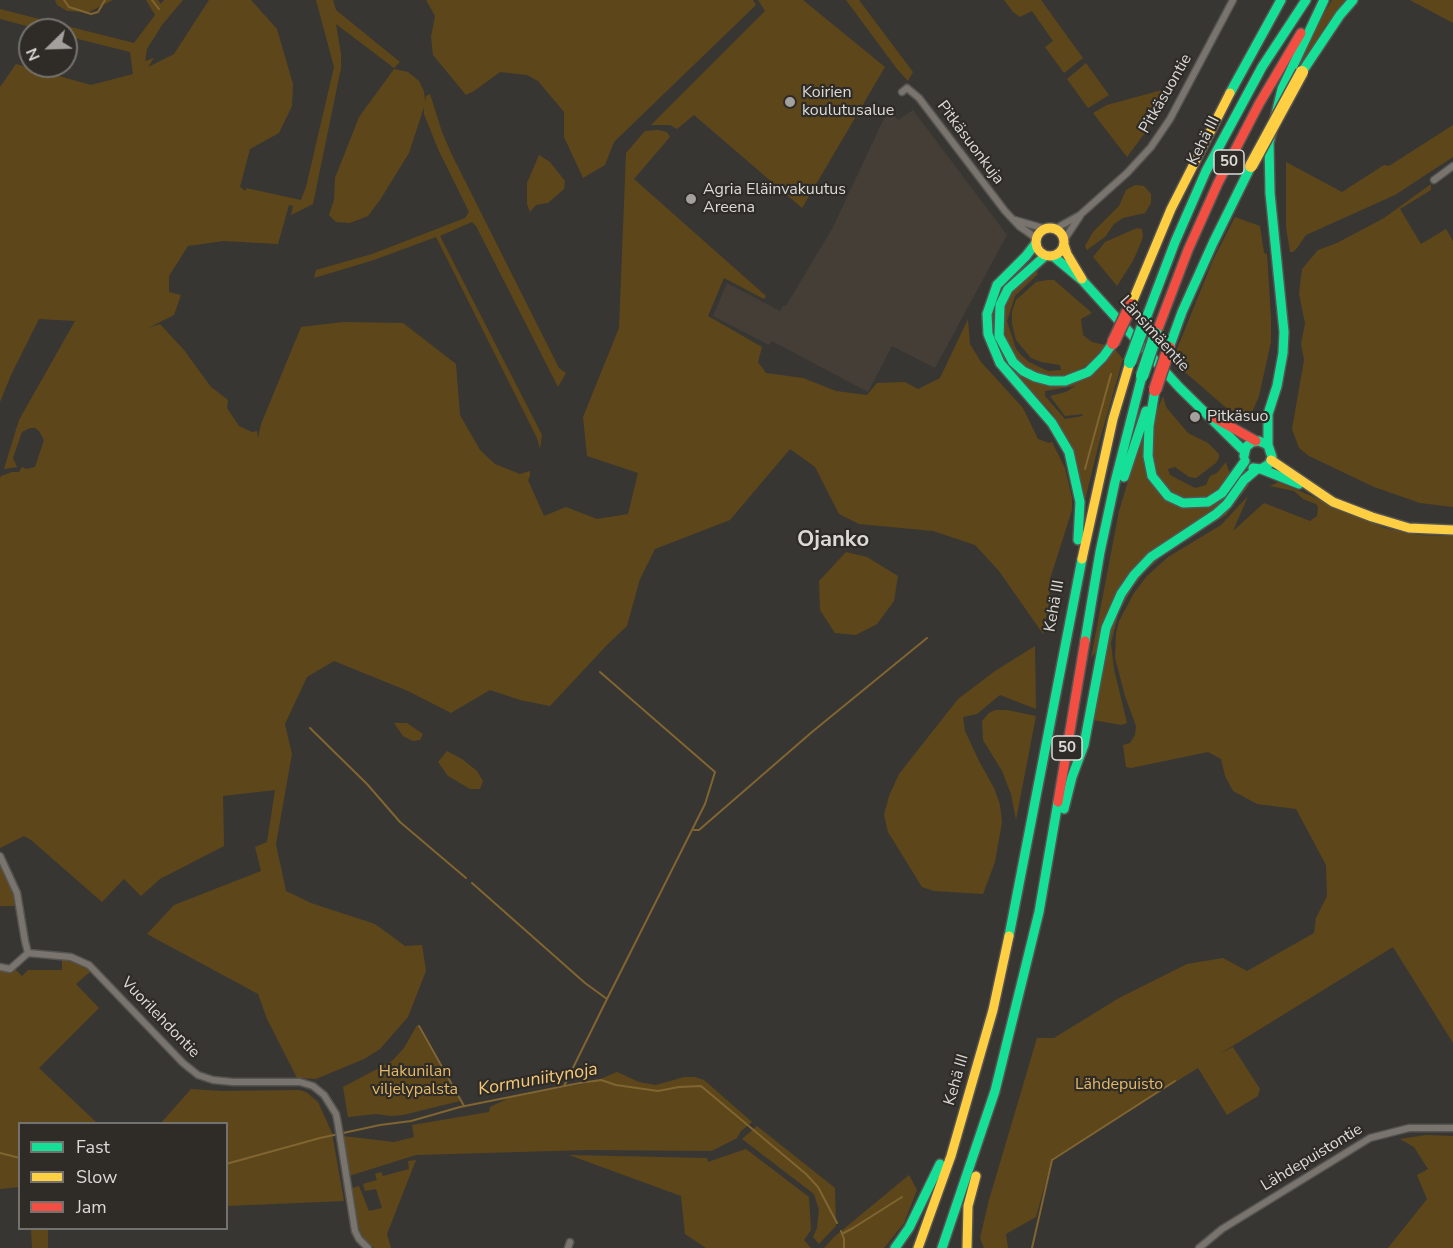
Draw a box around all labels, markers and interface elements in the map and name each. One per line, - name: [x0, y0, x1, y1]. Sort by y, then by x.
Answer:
- north arrow: [18, 18, 78, 78]
- text: N: [21, 44, 46, 64]
- street label: Pitkäsuontie: [1136, 51, 1196, 137]
- place label: Koirien koulutusalue: [802, 83, 894, 121]
- marker: Koirien koulutusalue: [783, 95, 797, 109]
- street label: Pitkäsuonkuja: [932, 97, 1008, 189]
- street label: Kehä III: [1184, 113, 1224, 169]
- road number: 50: [1214, 150, 1244, 174]
- place label: Agria Eläinvakuutus Areena: [703, 180, 846, 218]
- marker: Agria Eläinvakuutus Areena: [684, 192, 698, 206]
- street label: Länsimäentie: [1115, 292, 1193, 376]
- place label: Pitkäsuo: [1207, 407, 1268, 427]
- marker: Pitkäsuo: [1188, 410, 1202, 424]
- district label: Ojanko: [797, 528, 869, 554]
- street label: Kehä III: [1041, 579, 1069, 633]
- road number: 50: [1052, 736, 1082, 760]
- street label: Vuorilehdontie: [117, 974, 203, 1062]
- street label: Kehä III: [941, 1052, 973, 1108]
- water label: Kormuniitynoja: [476, 1059, 600, 1101]
- park label: Hakunilan viljelypalsta: [372, 1062, 458, 1100]
- park label: Lähdepuisto: [1075, 1075, 1163, 1095]
- street label: Lähdepuistontie: [1258, 1120, 1366, 1196]
- legend: [18, 1122, 228, 1230]
- text: Fast: [76, 1135, 110, 1159]
- text: Slow: [76, 1165, 117, 1189]
- text: Jam: [76, 1195, 107, 1219]

